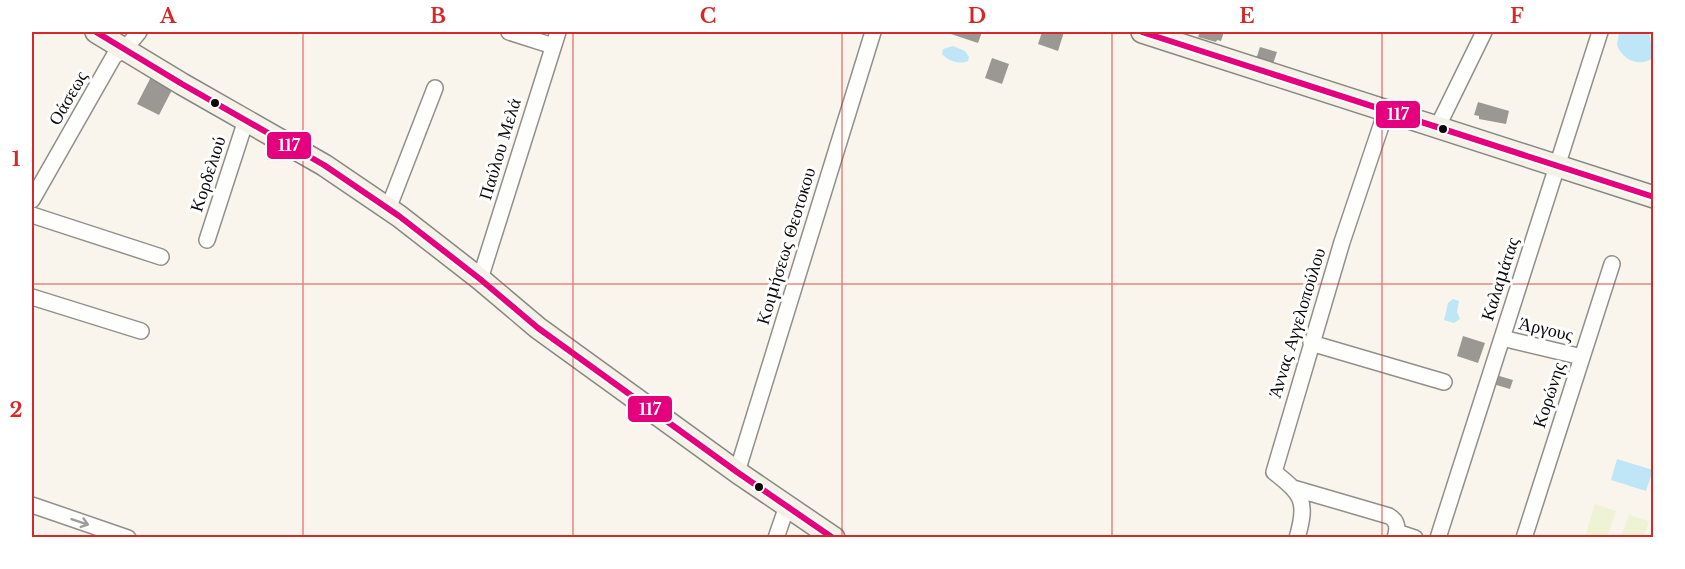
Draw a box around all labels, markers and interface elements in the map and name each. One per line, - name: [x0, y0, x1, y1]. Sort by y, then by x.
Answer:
- text: A: [159, 4, 177, 28]
- text: B: [430, 4, 446, 28]
- text: C: [700, 4, 716, 28]
- text: D: [968, 4, 986, 28]
- text: E: [1239, 4, 1255, 28]
- text: F: [1510, 4, 1524, 28]
- street label: Οάσεως: [44, 67, 92, 129]
- street label: Παύλου Μελά: [474, 95, 526, 202]
- unlabelled marker: [209, 97, 221, 109]
- line badge: 117: [1375, 100, 1421, 129]
- text: 117: [1387, 104, 1410, 124]
- unlabelled marker: [1437, 123, 1449, 135]
- line badge: 117: [266, 131, 312, 160]
- street label: Κορδελιού: [185, 133, 231, 215]
- text: 117: [278, 135, 301, 155]
- text: 1: [12, 147, 21, 171]
- street label: Κοιμήσεως Θεοτοκου: [752, 165, 820, 327]
- street label: Καλαμάτας: [1476, 235, 1524, 323]
- street label: Άννας Αγγελοπούλου: [1264, 245, 1330, 401]
- street label: Άργους: [1517, 312, 1575, 346]
- street label: Κορώνης: [1528, 359, 1570, 431]
- line badge: 117: [627, 395, 673, 423]
- text: 2: [9, 398, 23, 422]
- text: 117: [639, 399, 662, 419]
- unlabelled marker: [753, 481, 765, 493]
- one-way arrow: [70, 517, 89, 528]

